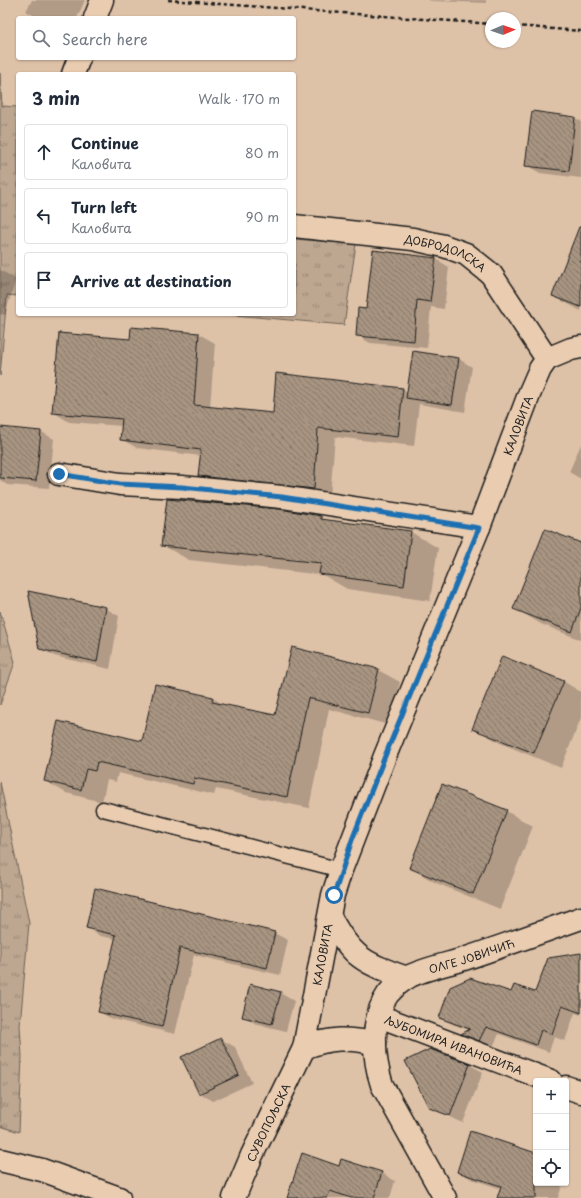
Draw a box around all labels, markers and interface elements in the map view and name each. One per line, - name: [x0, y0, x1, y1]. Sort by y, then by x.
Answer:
- north arrow: [485, 12, 521, 48]
- search box: [16, 16, 296, 60]
- icon: search: [30, 27, 52, 49]
- text: Search here: [62, 27, 148, 50]
- text: 3 min: [32, 85, 80, 111]
- text: Walk · 170 m: [198, 89, 280, 108]
- text: Continue: [71, 131, 139, 154]
- icon: ahead: [33, 141, 55, 163]
- text: 80 m: [245, 143, 279, 162]
- text: Каловита: [71, 154, 131, 173]
- text: Turn left: [71, 195, 137, 218]
- icon: left: [33, 205, 55, 227]
- text: 90 m: [246, 207, 279, 226]
- text: Каловита: [71, 218, 131, 237]
- street label: ДОБРОДОЛСКА: [403, 230, 490, 276]
- icon: arrive: [33, 269, 55, 291]
- text: Arrive at destination: [71, 269, 232, 292]
- street label: КАЛОВИТА: [498, 393, 537, 458]
- route end: [50, 465, 68, 483]
- route start: [325, 886, 343, 904]
- street label: КАЛОВИТА: [308, 921, 336, 987]
- street label: ОЛГЕ ЈОВИЧИЋ: [426, 934, 517, 977]
- street label: ЉУБОМИРА ИВАНОВИЋА: [382, 1010, 526, 1078]
- map controls: [533, 1078, 569, 1186]
- button: +: [533, 1078, 569, 1114]
- street label: СУВОПОЉСКА: [242, 1080, 294, 1164]
- button: −: [533, 1114, 569, 1150]
- button: locate: [533, 1150, 569, 1186]

